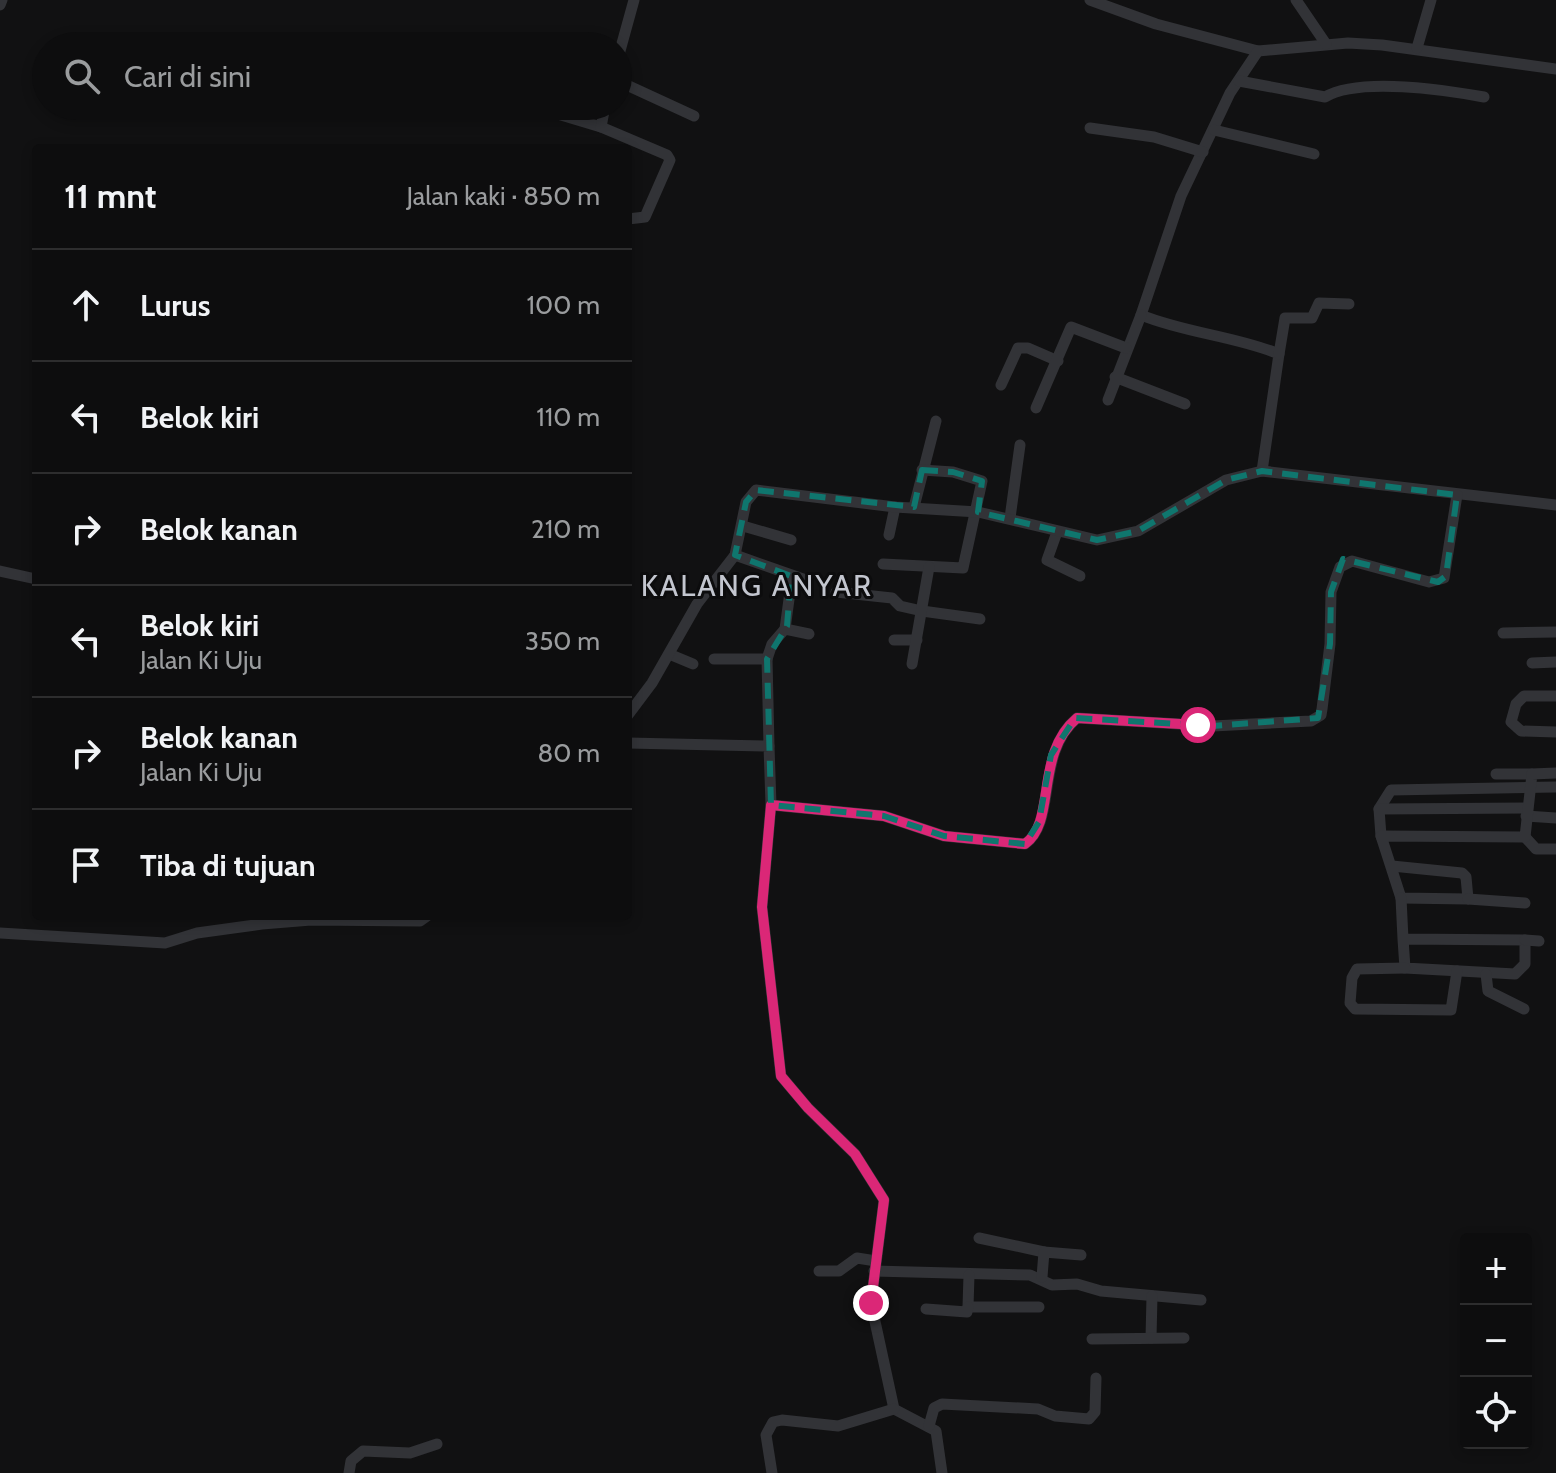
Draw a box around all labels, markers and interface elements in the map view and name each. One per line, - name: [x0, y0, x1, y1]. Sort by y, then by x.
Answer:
- search box: [32, 32, 632, 120]
- icon: search: [60, 54, 104, 98]
- text: Cari di sini: [124, 58, 251, 95]
- text: 11 mnt: [64, 175, 157, 217]
- text: Jalan kaki · 850 m: [406, 180, 600, 212]
- icon: ahead: [64, 283, 108, 327]
- text: Lurus: [140, 287, 211, 324]
- text: 100 m: [527, 289, 600, 321]
- icon: left: [64, 395, 108, 439]
- text: Belok kiri: [140, 399, 259, 436]
- text: 110 m: [536, 401, 600, 433]
- icon: right: [64, 507, 108, 551]
- text: Belok kanan: [140, 511, 298, 548]
- text: 210 m: [531, 513, 600, 545]
- district label: KALANG ANYAR: [641, 567, 873, 604]
- text: Belok kiri: [140, 607, 259, 644]
- icon: left: [64, 619, 108, 663]
- text: 350 m: [525, 625, 600, 657]
- text: Jalan Ki Uju: [140, 644, 262, 676]
- route start: [1180, 707, 1216, 743]
- text: Belok kanan: [140, 719, 298, 756]
- icon: right: [64, 731, 108, 775]
- text: 80 m: [537, 737, 600, 769]
- text: Jalan Ki Uju: [140, 756, 262, 788]
- icon: arrive: [64, 843, 108, 887]
- text: Tiba di tujuan: [140, 847, 316, 884]
- map controls: [1460, 1233, 1532, 1449]
- button: +: [1460, 1233, 1532, 1305]
- route end: [853, 1285, 889, 1321]
- button: −: [1460, 1305, 1532, 1377]
- button: locate: [1460, 1377, 1532, 1449]

